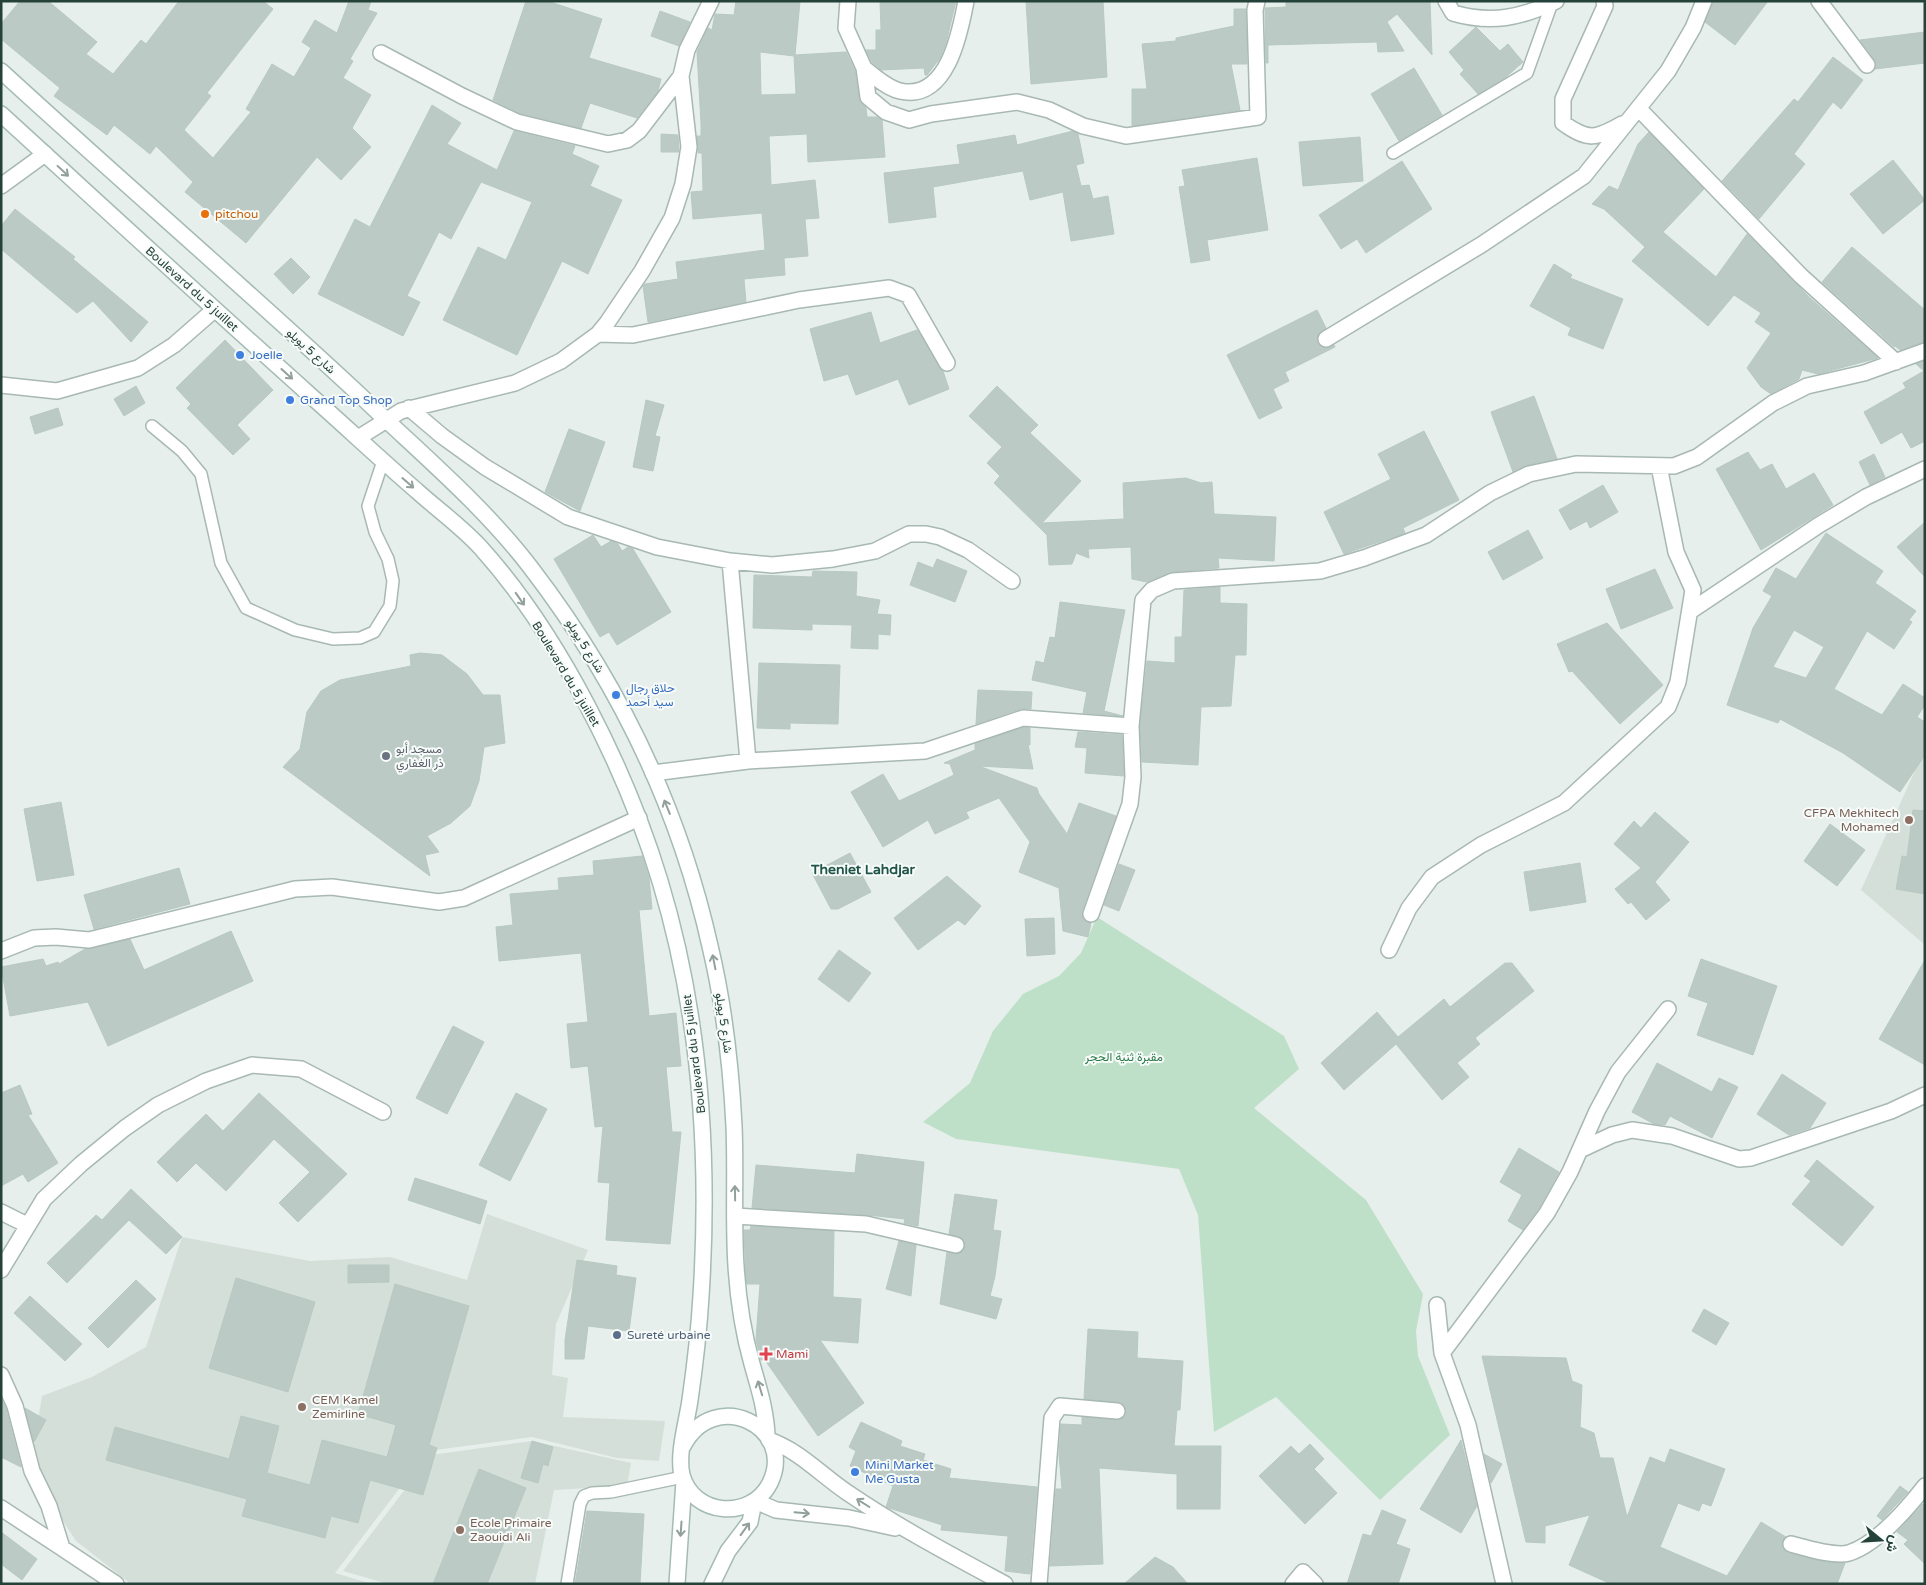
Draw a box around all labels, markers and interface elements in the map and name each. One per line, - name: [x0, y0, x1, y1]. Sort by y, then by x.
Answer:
- one-way arrow: [56, 164, 69, 176]
- place label: pitchou: [215, 207, 258, 221]
- marker: pitchou: [199, 208, 211, 220]
- street label: Boulevard du 5 juillet: [143, 244, 242, 335]
- street label: شارع 5 يويلو: [282, 326, 338, 378]
- place label: Joelle: [250, 348, 283, 362]
- marker: Joelle: [234, 349, 246, 361]
- one-way arrow: [280, 368, 293, 380]
- place label: Grand Top Shop: [300, 393, 392, 407]
- marker: Grand Top Shop: [284, 394, 296, 406]
- one-way arrow: [401, 477, 414, 489]
- one-way arrow: [515, 592, 525, 606]
- street label: شارع 5 يويلو: [561, 617, 607, 676]
- street label: Boulevard du 5 juillet: [529, 619, 603, 729]
- place label: حلاق رجال سيد أحمد: [626, 681, 675, 709]
- marker: حلاق رجال سيد أحمد: [610, 689, 622, 701]
- place label: مسجد أبو ذر الغفاري: [396, 742, 444, 773]
- marker: مسجد أبو ذر الغفاري: [380, 750, 392, 762]
- one-way arrow: [662, 800, 671, 815]
- place label: CFPA Mekhitech Mohamed: [1804, 806, 1899, 834]
- marker: CFPA Mekhitech Mohamed: [1903, 814, 1915, 826]
- district label: Theniet Lahdjar: [810, 861, 916, 878]
- one-way arrow: [708, 955, 718, 971]
- street label: شارع 5 يويلو: [711, 992, 735, 1054]
- street label: Boulevard du 5 juillet: [680, 993, 708, 1114]
- park label: مقبرة ثنية الحجر: [1084, 1050, 1163, 1065]
- one-way arrow: [730, 1186, 740, 1202]
- place label: Sureté urbaine: [627, 1328, 711, 1342]
- marker: Sureté urbaine: [611, 1329, 623, 1341]
- place label: Mami: [776, 1347, 808, 1361]
- marker: Mami: [760, 1348, 772, 1360]
- one-way arrow: [755, 1380, 765, 1396]
- place label: CEM Kamel Zemirline: [312, 1393, 378, 1421]
- marker: CEM Kamel Zemirline: [296, 1401, 308, 1413]
- place label: Mini Market Me Gusta: [865, 1458, 934, 1486]
- marker: Mini Market Me Gusta: [849, 1466, 861, 1478]
- one-way arrow: [856, 1498, 870, 1508]
- one-way arrow: [794, 1508, 810, 1518]
- north arrow: [1856, 1515, 1906, 1565]
- place label: Ecole Primaire Zaouidi Ali: [470, 1516, 552, 1544]
- one-way arrow: [676, 1521, 685, 1537]
- one-way arrow: [740, 1522, 750, 1536]
- marker: Ecole Primaire Zaouidi Ali: [454, 1524, 466, 1536]
- text: ش: [1882, 1533, 1904, 1555]

